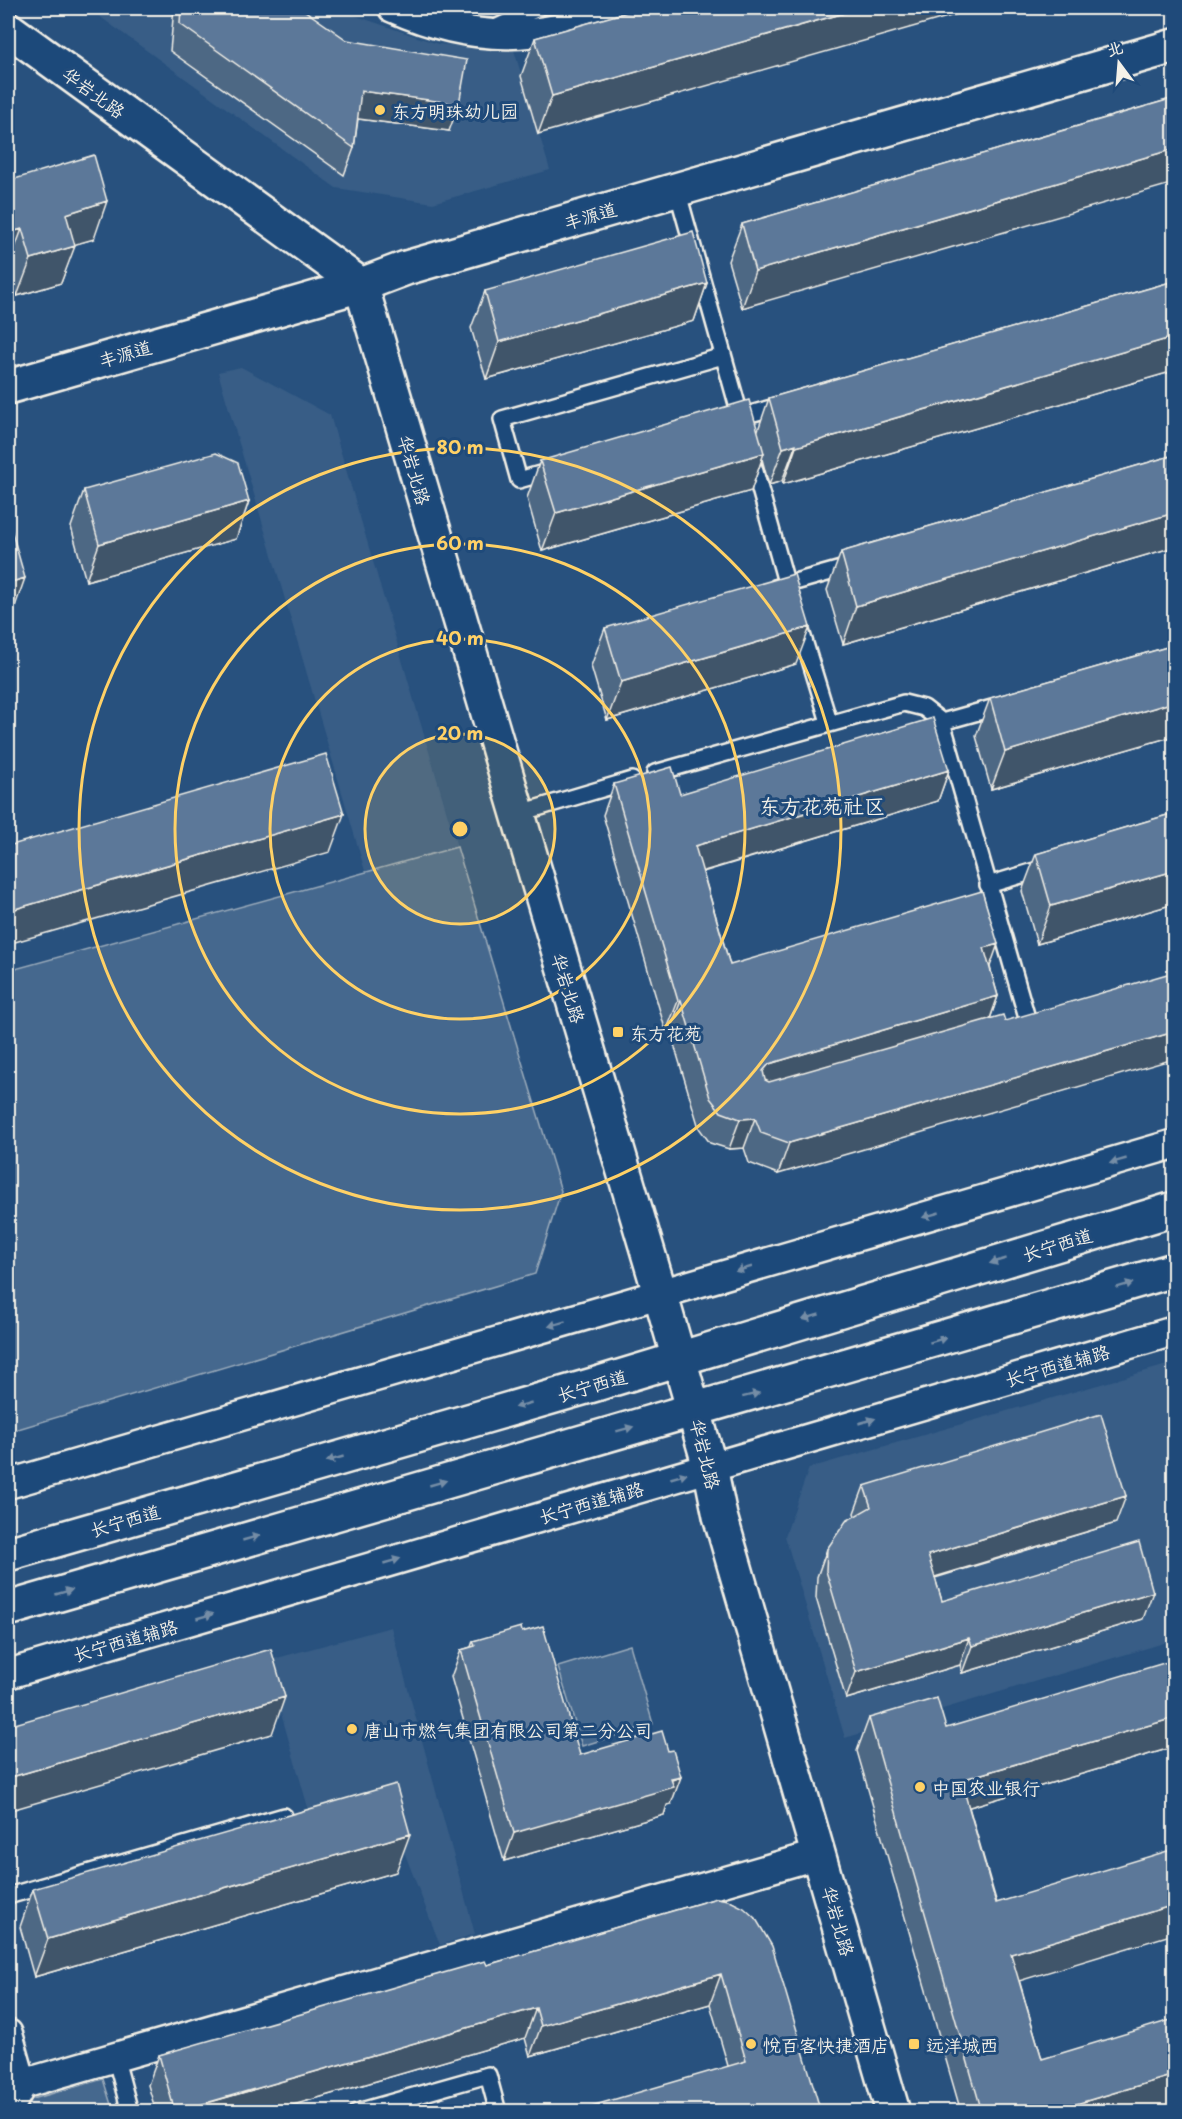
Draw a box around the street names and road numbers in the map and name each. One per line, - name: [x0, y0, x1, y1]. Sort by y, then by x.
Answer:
- street label: 华岩北路: [57, 60, 131, 124]
- street label: 丰源道: [560, 195, 620, 235]
- street label: 丰源道: [95, 333, 155, 373]
- street label: 华岩北路: [392, 432, 438, 508]
- street label: 华岩北路: [546, 950, 592, 1026]
- street label: 长宁西道: [1019, 1221, 1095, 1267]
- street label: 长宁西道辅路: [1001, 1337, 1113, 1393]
- street label: 长宁西道: [554, 1362, 630, 1408]
- street label: 华岩北路: [684, 1416, 728, 1492]
- street label: 长宁西道辅路: [535, 1474, 647, 1530]
- street label: 长宁西道: [87, 1497, 163, 1543]
- street label: 长宁西道辅路: [69, 1612, 181, 1668]
- street label: 华岩北路: [816, 1883, 862, 1959]

